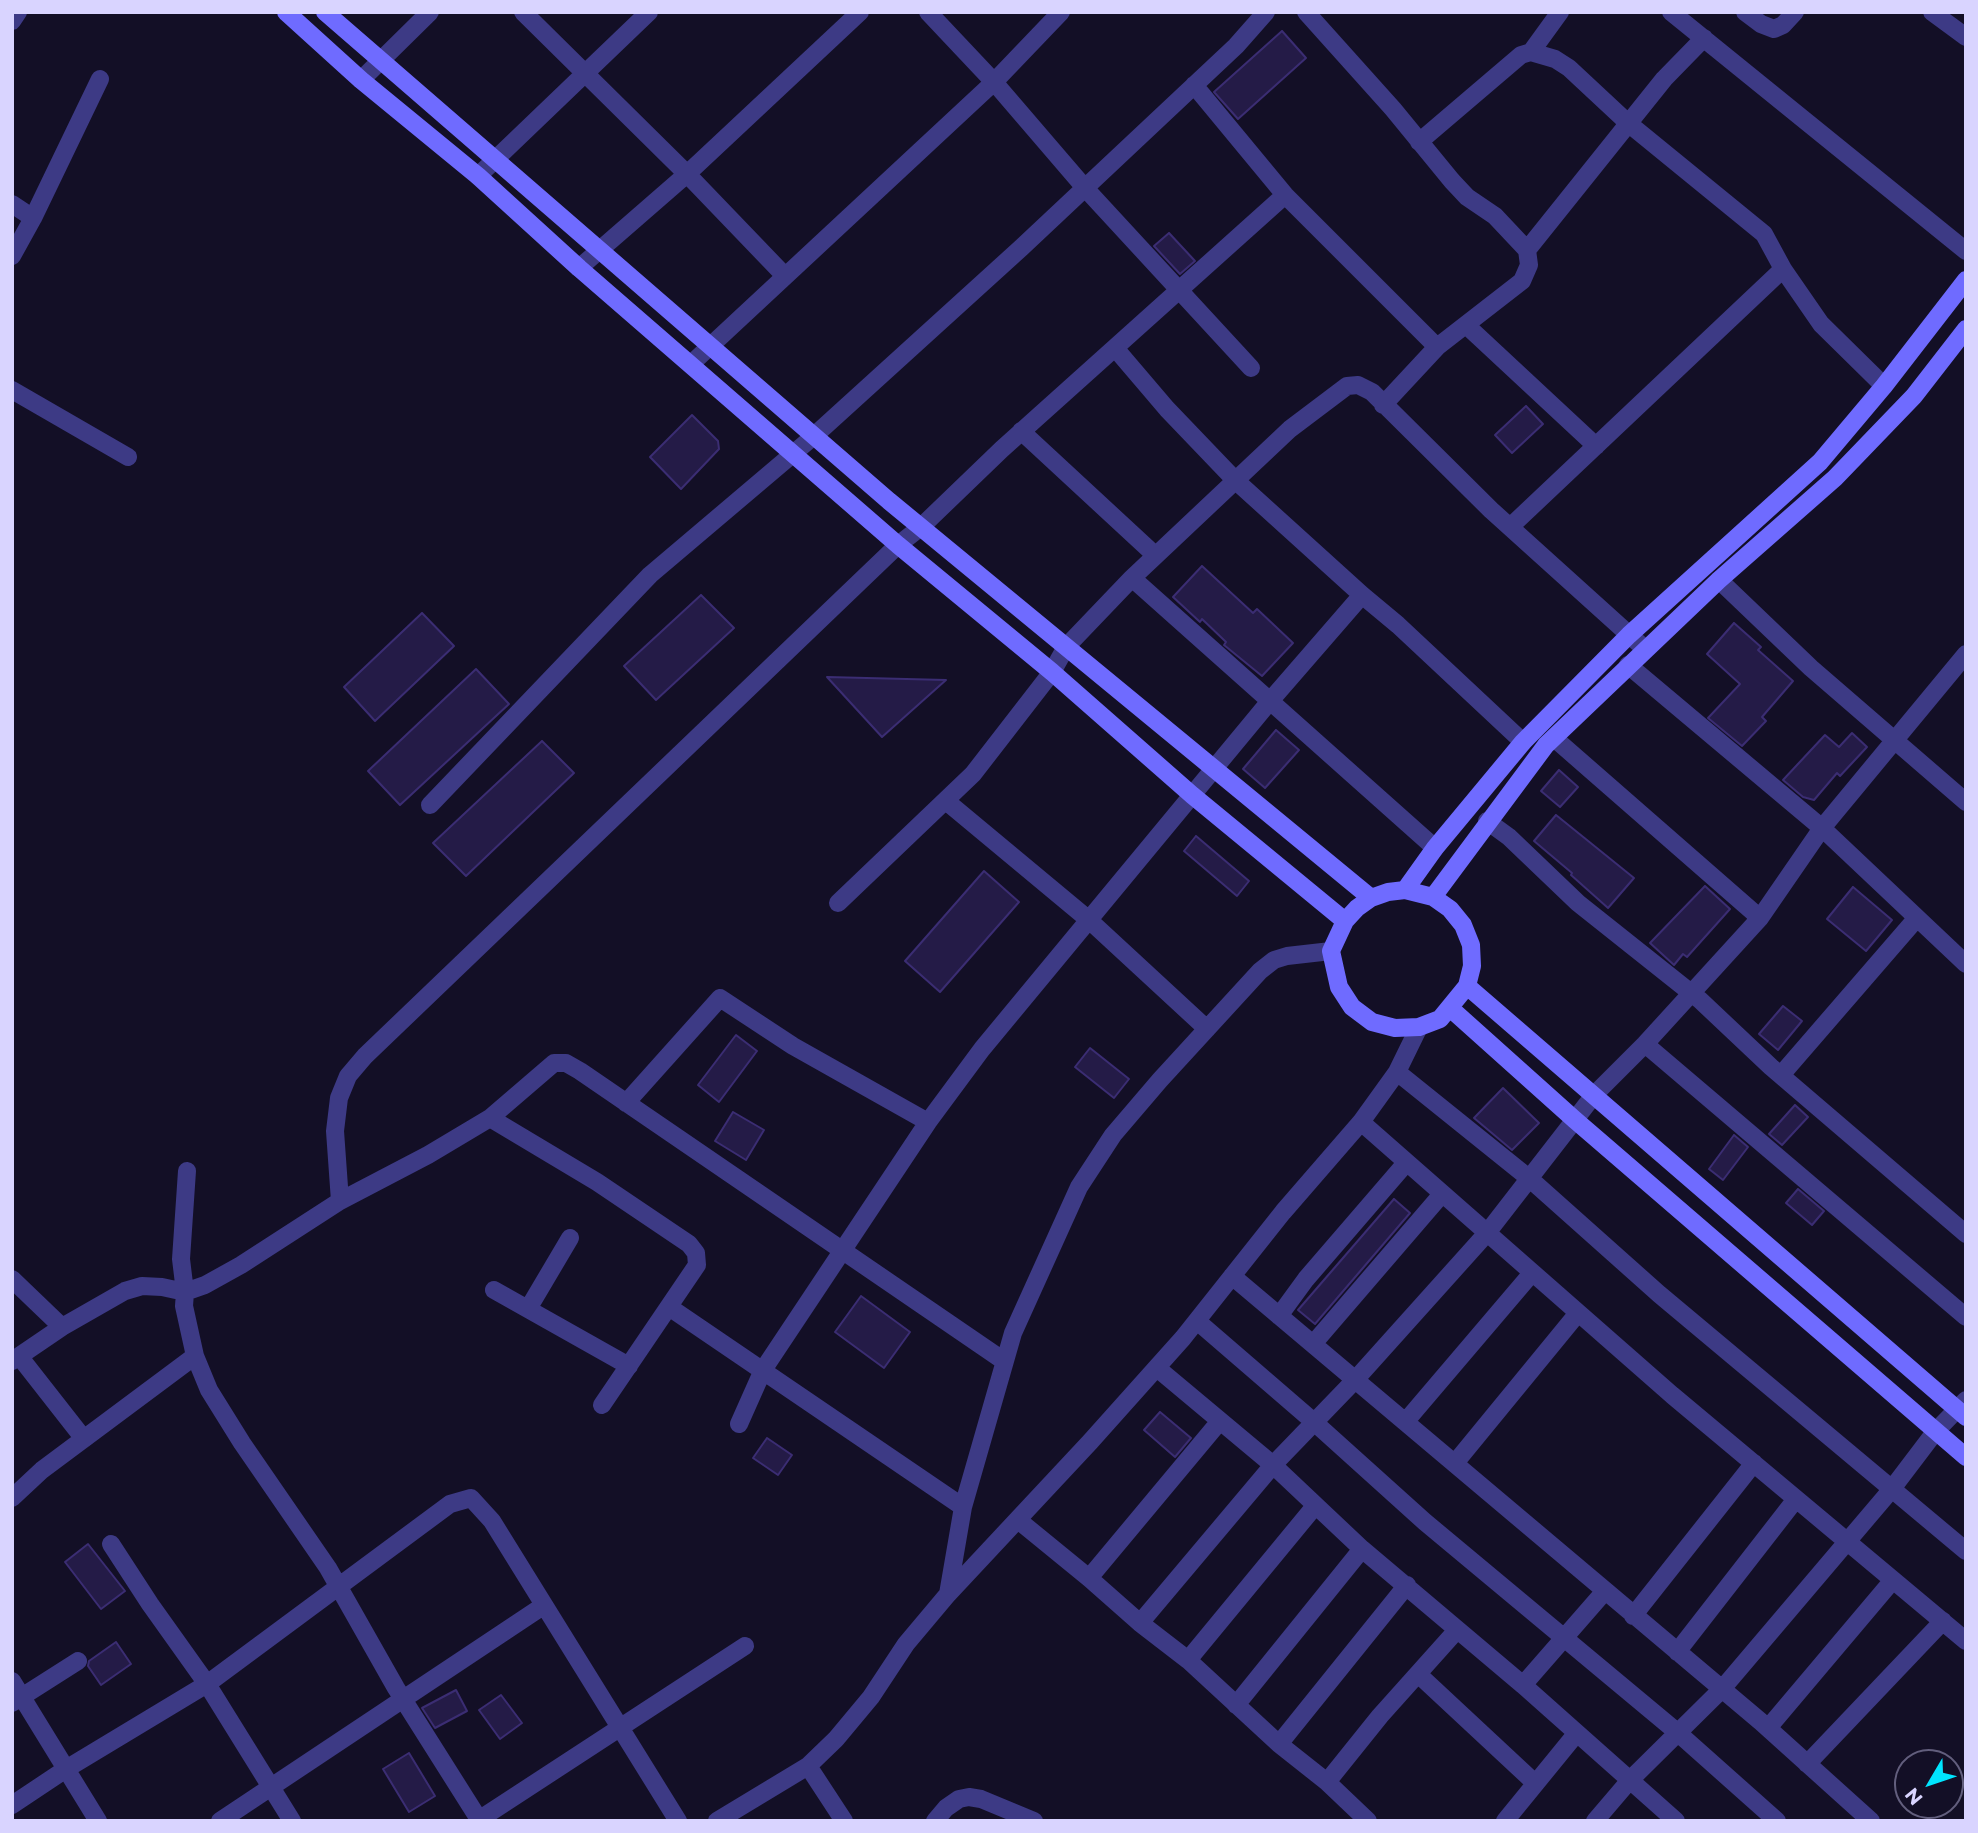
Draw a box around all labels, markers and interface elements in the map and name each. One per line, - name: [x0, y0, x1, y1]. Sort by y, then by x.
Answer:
- north arrow: [1894, 1749, 1964, 1819]
- text: N: [1900, 1783, 1928, 1809]

